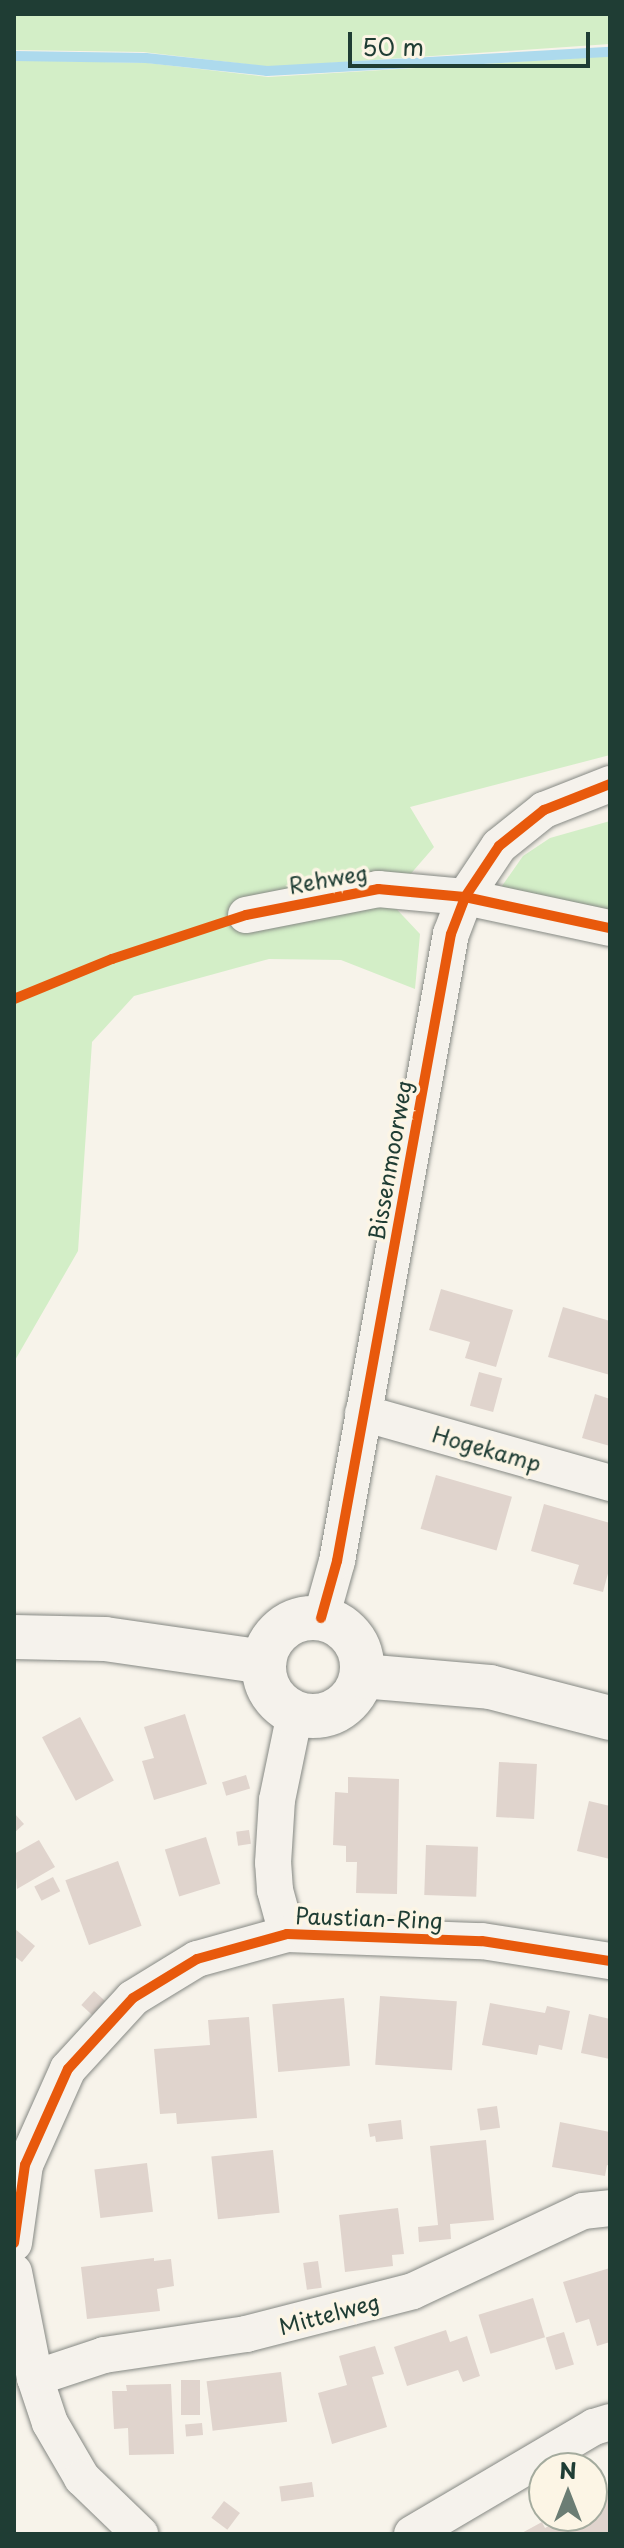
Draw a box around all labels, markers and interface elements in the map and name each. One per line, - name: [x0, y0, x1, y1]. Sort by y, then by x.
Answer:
- scale bar: [352, 16, 594, 66]
- text: 50 m: [362, 28, 424, 64]
- street label: Rehweg: [286, 858, 370, 898]
- street label: Bissenmoorweg: [362, 1078, 416, 1242]
- street label: Hogekamp: [429, 1420, 545, 1476]
- street label: Paustian-Ring: [295, 1901, 443, 1933]
- street label: Mittelweg: [276, 2287, 382, 2339]
- north arrow: [528, 2452, 608, 2532]
- text: N: [559, 2453, 577, 2486]

